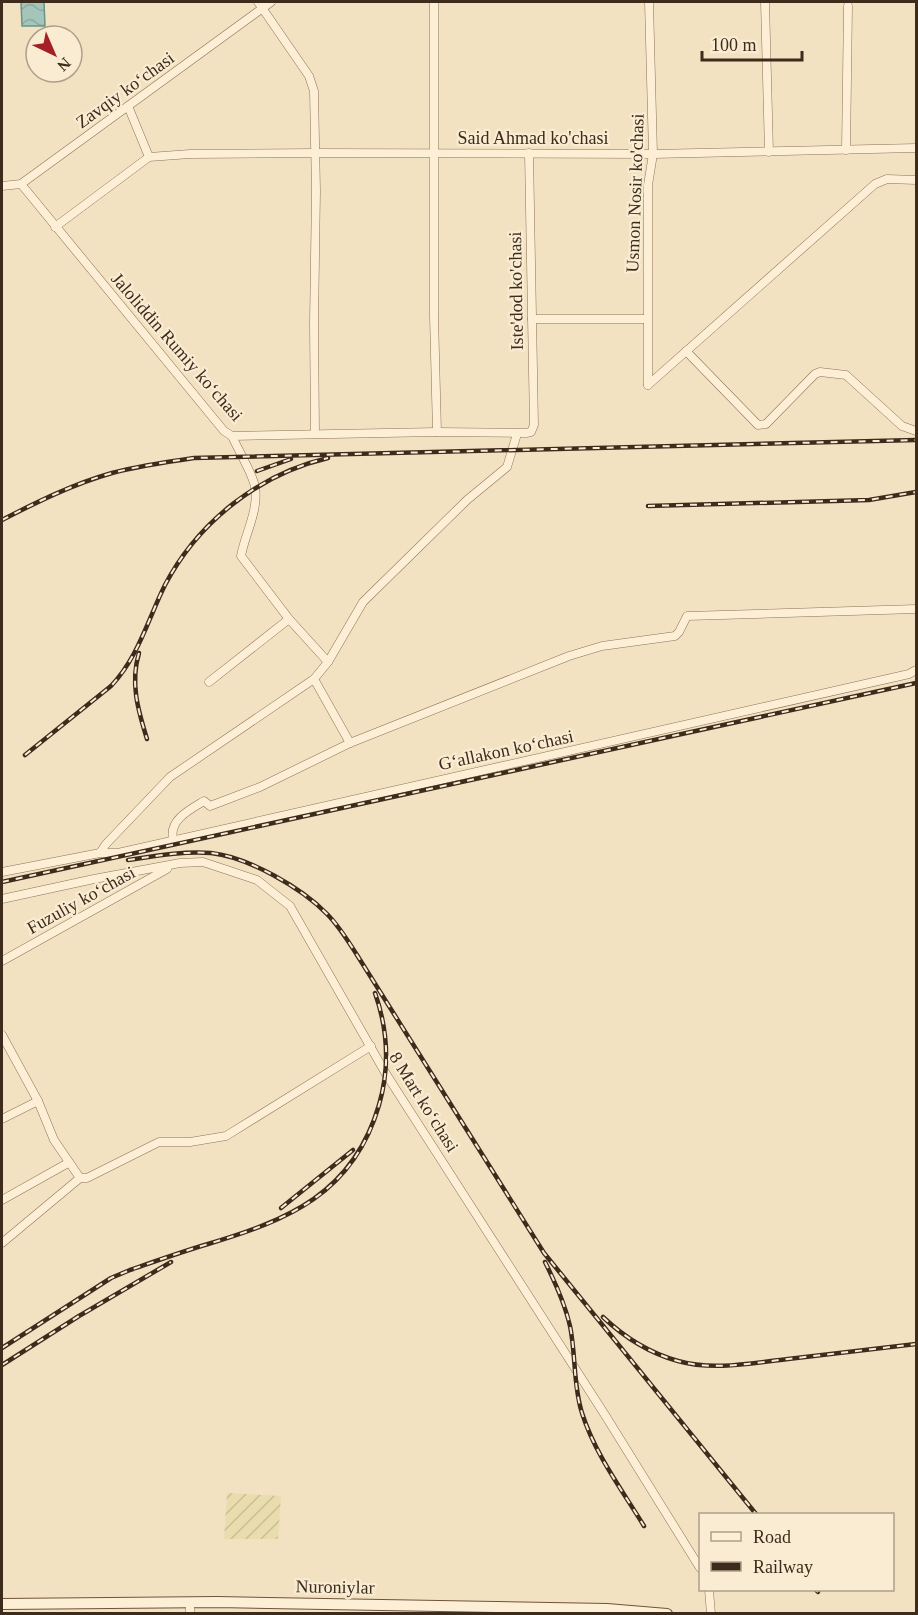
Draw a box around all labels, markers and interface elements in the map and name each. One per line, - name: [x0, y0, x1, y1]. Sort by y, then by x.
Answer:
- north arrow: [24, 24, 84, 84]
- scale bar: [702, 24, 802, 62]
- text: 100 m: [711, 35, 757, 55]
- street label: Zavqiy koʻchasi: [72, 48, 178, 132]
- text: N: [54, 54, 74, 75]
- street label: Usmon Nosir ko'chasi: [622, 113, 648, 273]
- street label: Said Ahmad ko'chasi: [457, 128, 609, 148]
- street label: Iste'dod ko'chasi: [505, 231, 527, 351]
- street label: Jaloliddin Rumiy koʻchasi: [107, 269, 247, 425]
- street label: Gʻallakon koʻchasi: [437, 726, 575, 774]
- street label: Fuzuliy koʻchasi: [23, 862, 139, 938]
- street label: 8 Mart koʻchasi: [385, 1048, 463, 1156]
- legend: [699, 1513, 894, 1591]
- text: Road: [753, 1527, 791, 1547]
- text: Railway: [753, 1557, 813, 1577]
- street label: Nuroniylar: [295, 1576, 375, 1598]

